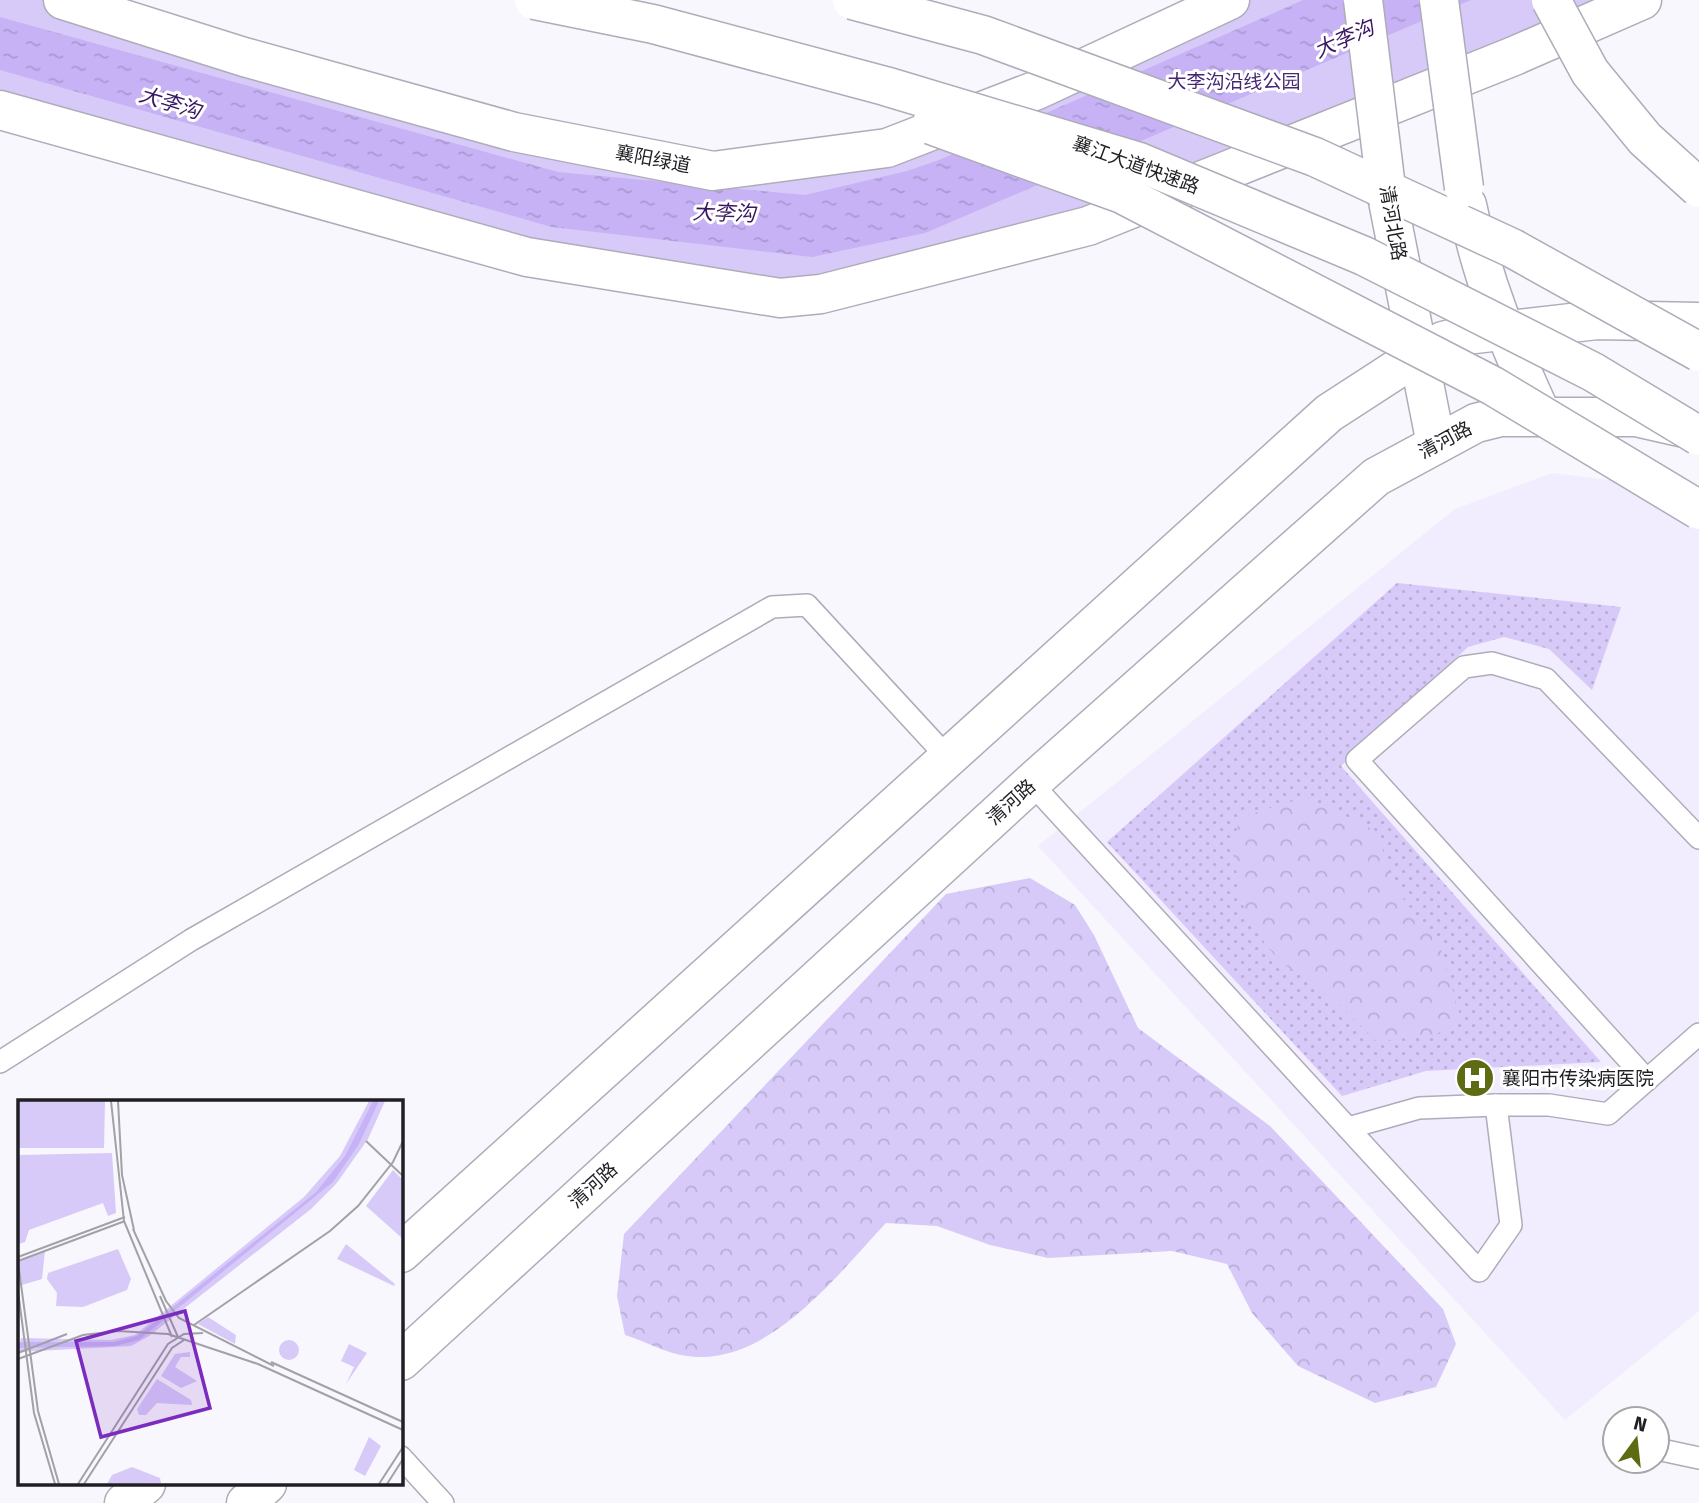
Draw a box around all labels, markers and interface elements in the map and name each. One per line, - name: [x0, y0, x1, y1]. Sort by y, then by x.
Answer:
- water label: 大李沟: [1310, 13, 1380, 64]
- park label: 大李沟沿线公园: [1167, 70, 1301, 93]
- water label: 大李沟: [136, 81, 206, 125]
- street label: 襄江大道快速路: [1070, 131, 1202, 199]
- street label: 襄阳绿道: [613, 140, 693, 178]
- street label: 清河北路: [1375, 184, 1411, 262]
- water label: 大李沟: [692, 199, 758, 227]
- street label: 清河路: [1414, 416, 1476, 464]
- street label: 清河路: [982, 774, 1040, 830]
- hospital icon: 襄阳市传染病医院: [1454, 1057, 1496, 1099]
- place label: 襄阳市传染病医院: [1502, 1067, 1654, 1090]
- inset map: [18, 1100, 402, 1486]
- street label: 清河路: [564, 1157, 622, 1213]
- north arrow: [1601, 1405, 1671, 1475]
- text: N: [1631, 1411, 1649, 1437]

